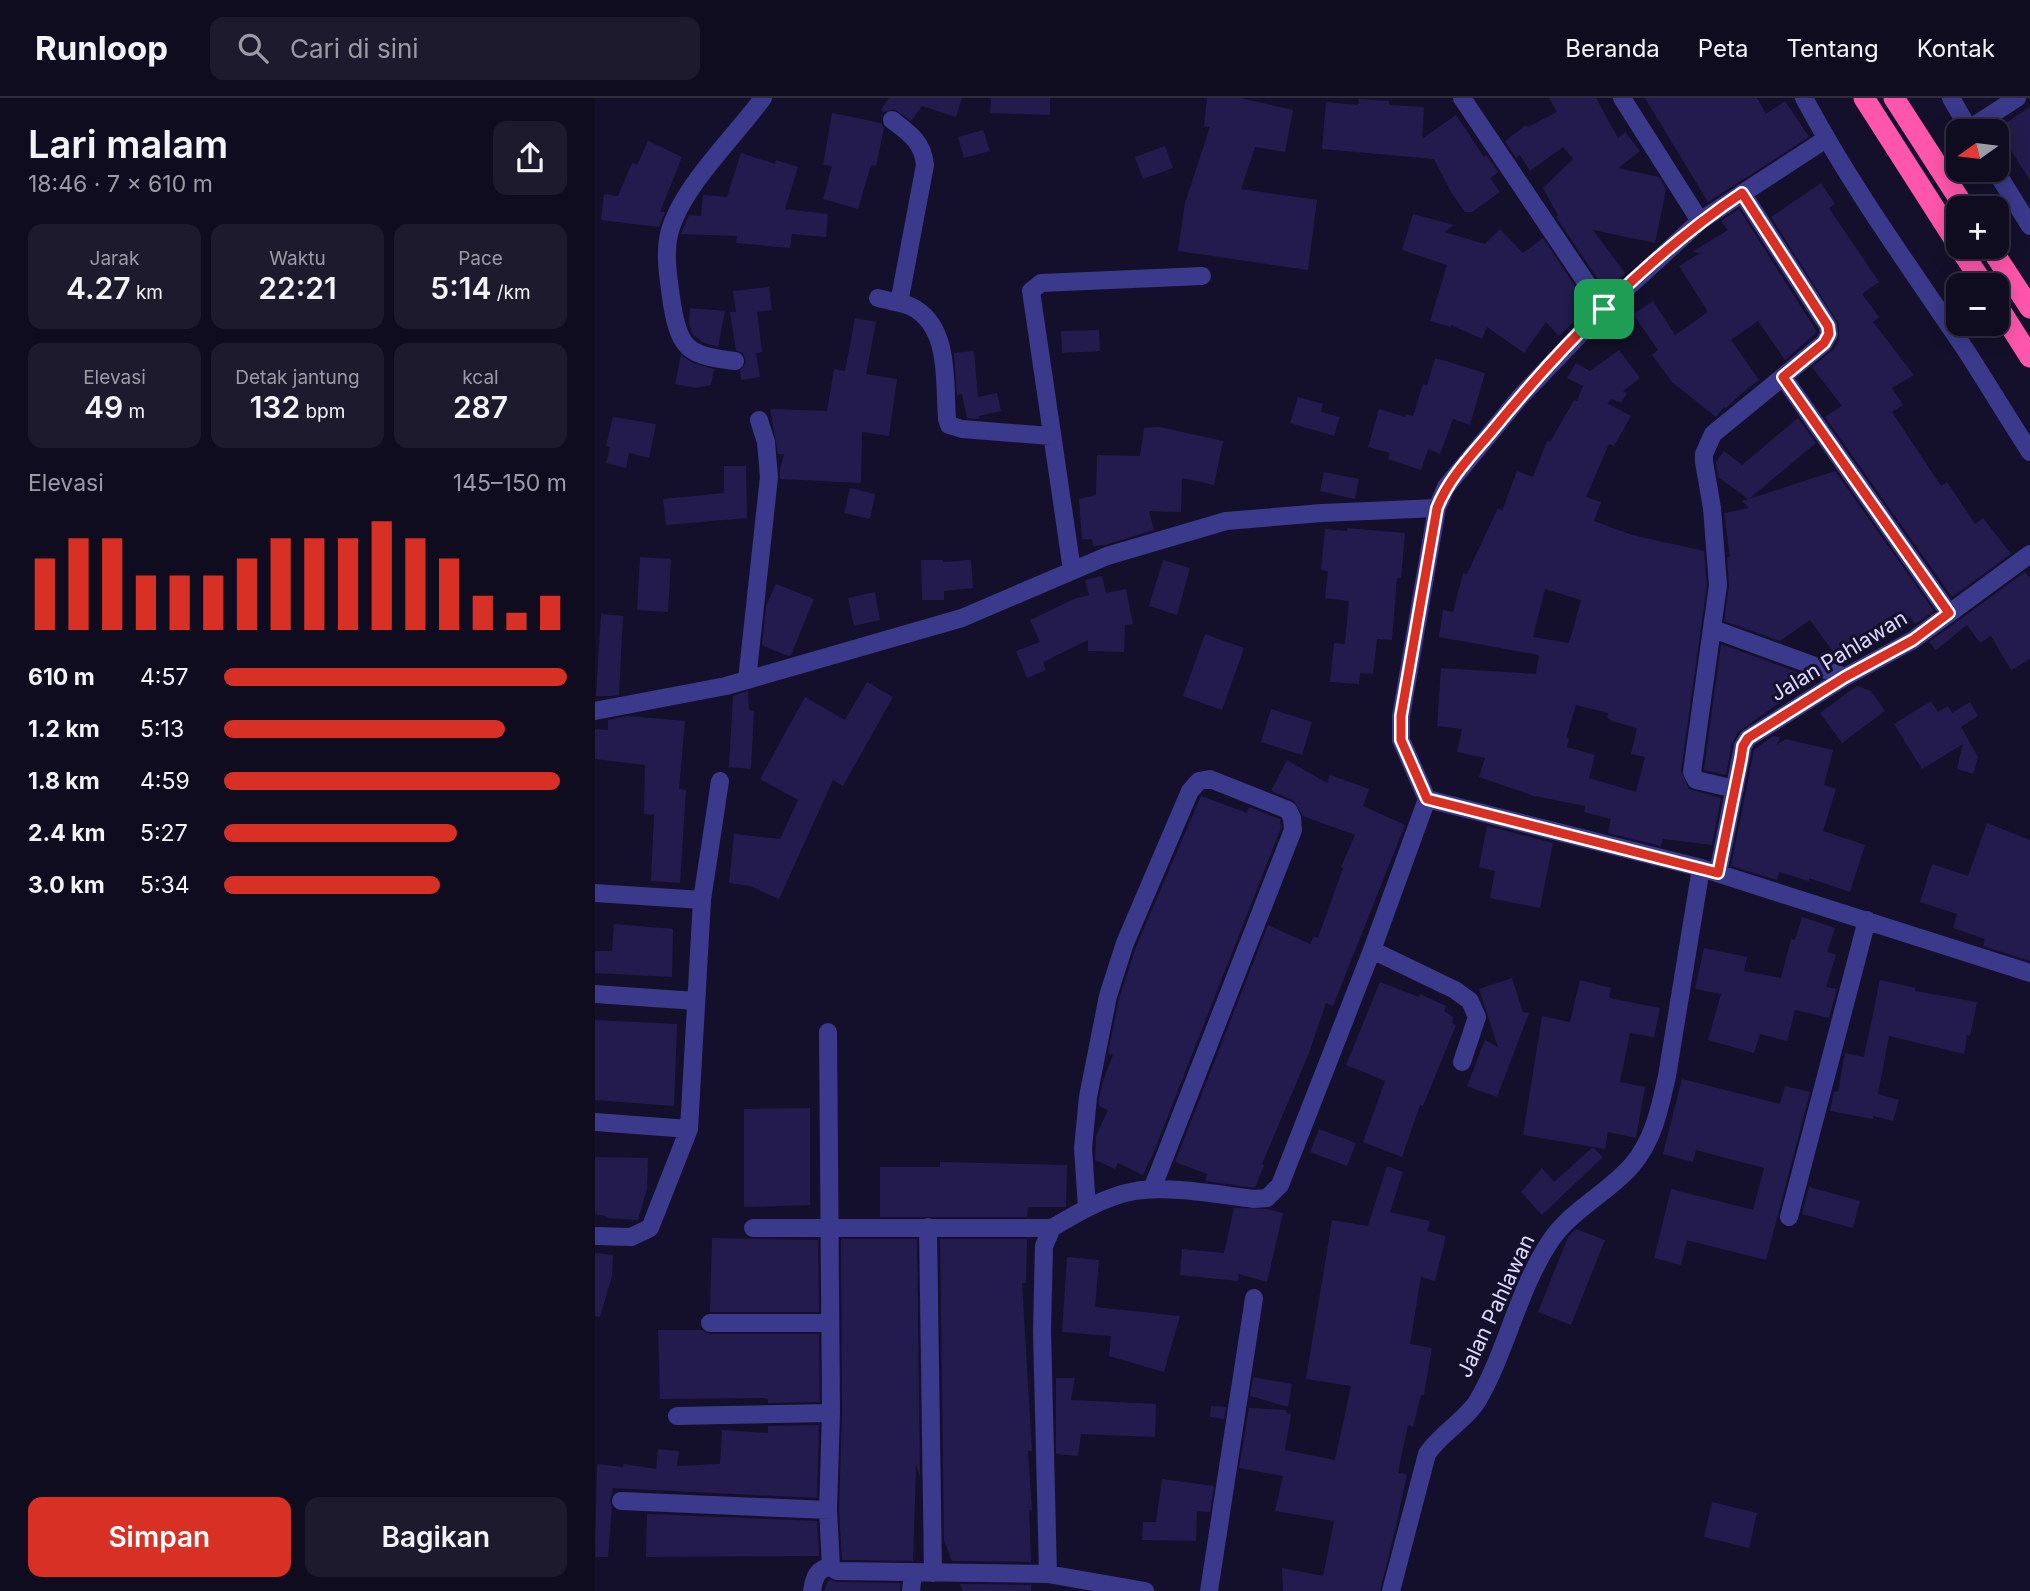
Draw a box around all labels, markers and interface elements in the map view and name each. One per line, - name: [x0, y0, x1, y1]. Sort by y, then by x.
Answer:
- search box: [210, 17, 700, 80]
- text: Runloop: [35, 28, 168, 68]
- icon: search: [234, 29, 272, 67]
- text: Cari di sini: [290, 33, 419, 64]
- text: Beranda: [1565, 34, 1660, 63]
- text: Peta: [1698, 34, 1748, 63]
- text: Tentang: [1786, 34, 1879, 63]
- text: Kontak: [1917, 34, 1995, 63]
- north arrow: [1946, 119, 2009, 182]
- map controls: [1946, 119, 2009, 336]
- text: Lari malam: [28, 121, 228, 167]
- button: share: [493, 121, 567, 195]
- text: 18:46 · 7 × 610 m: [28, 170, 213, 198]
- button: +: [1946, 196, 2009, 259]
- text: Jarak: [90, 247, 139, 270]
- text: Waktu: [269, 247, 326, 270]
- text: Pace: [458, 247, 503, 270]
- text: 4.27: [66, 270, 131, 306]
- text: 22:21: [258, 270, 337, 306]
- text: 5:14: [430, 270, 491, 306]
- button: −: [1946, 273, 2009, 336]
- pin: [1574, 279, 1634, 339]
- text: km: [131, 281, 163, 304]
- text: /km: [491, 281, 531, 304]
- icon: arrive: [1585, 290, 1623, 328]
- text: Elevasi: [83, 366, 146, 389]
- text: Detak jantung: [235, 366, 360, 389]
- text: kcal: [462, 366, 499, 389]
- text: 49: [84, 389, 123, 425]
- text: 132: [250, 389, 300, 425]
- text: 287: [453, 389, 508, 425]
- text: m: [123, 400, 145, 423]
- text: bpm: [300, 400, 345, 423]
- text: Elevasi: [28, 469, 104, 497]
- text: 145–150 m: [453, 469, 567, 497]
- street label: Jalan Pahlawan: [1766, 605, 1912, 706]
- text: 610 m: [28, 663, 95, 691]
- text: 4:57: [140, 663, 188, 691]
- text: 1.2 km: [28, 715, 100, 743]
- text: 5:13: [140, 715, 184, 743]
- text: 1.8 km: [28, 767, 100, 795]
- text: 4:59: [140, 767, 190, 795]
- text: 2.4 km: [28, 819, 106, 847]
- text: 5:27: [140, 819, 188, 847]
- text: 3.0 km: [28, 871, 105, 899]
- text: 5:34: [140, 871, 190, 899]
- street label: Jalan Pahlawan: [1451, 1230, 1540, 1381]
- button: Simpan: [28, 1497, 291, 1577]
- button: Bagikan: [305, 1497, 567, 1577]

